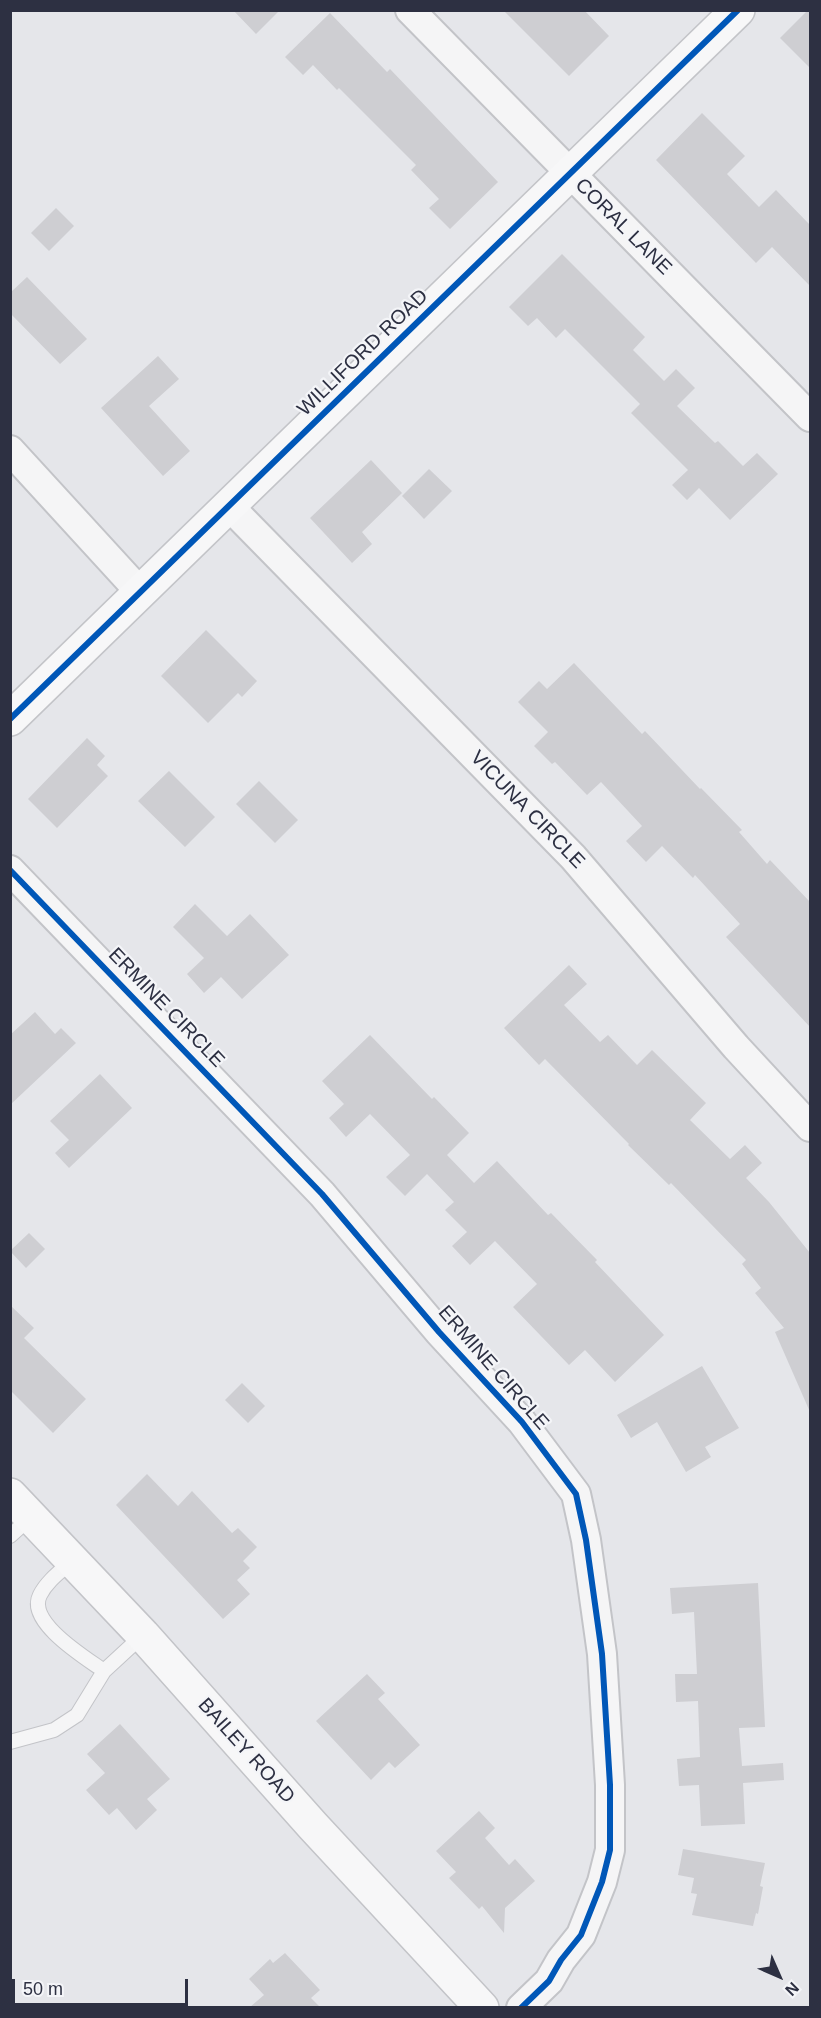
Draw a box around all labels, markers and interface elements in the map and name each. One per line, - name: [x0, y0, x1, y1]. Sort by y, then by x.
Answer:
- street label: CORAL LANE: [570, 174, 676, 280]
- street label: WILLIFORD ROAD: [293, 285, 433, 421]
- street label: VICUNA CIRCLE: [465, 746, 589, 874]
- street label: ERMINE CIRCLE: [103, 943, 229, 1073]
- street label: ERMINE CIRCLE: [433, 1301, 553, 1435]
- street label: BAILEY ROAD: [192, 1693, 300, 1809]
- north arrow: [749, 1946, 809, 2006]
- scale bar: [15, 1967, 190, 2005]
- text: 50 m: [23, 1979, 63, 1999]
- text: N: [782, 1979, 802, 1999]

